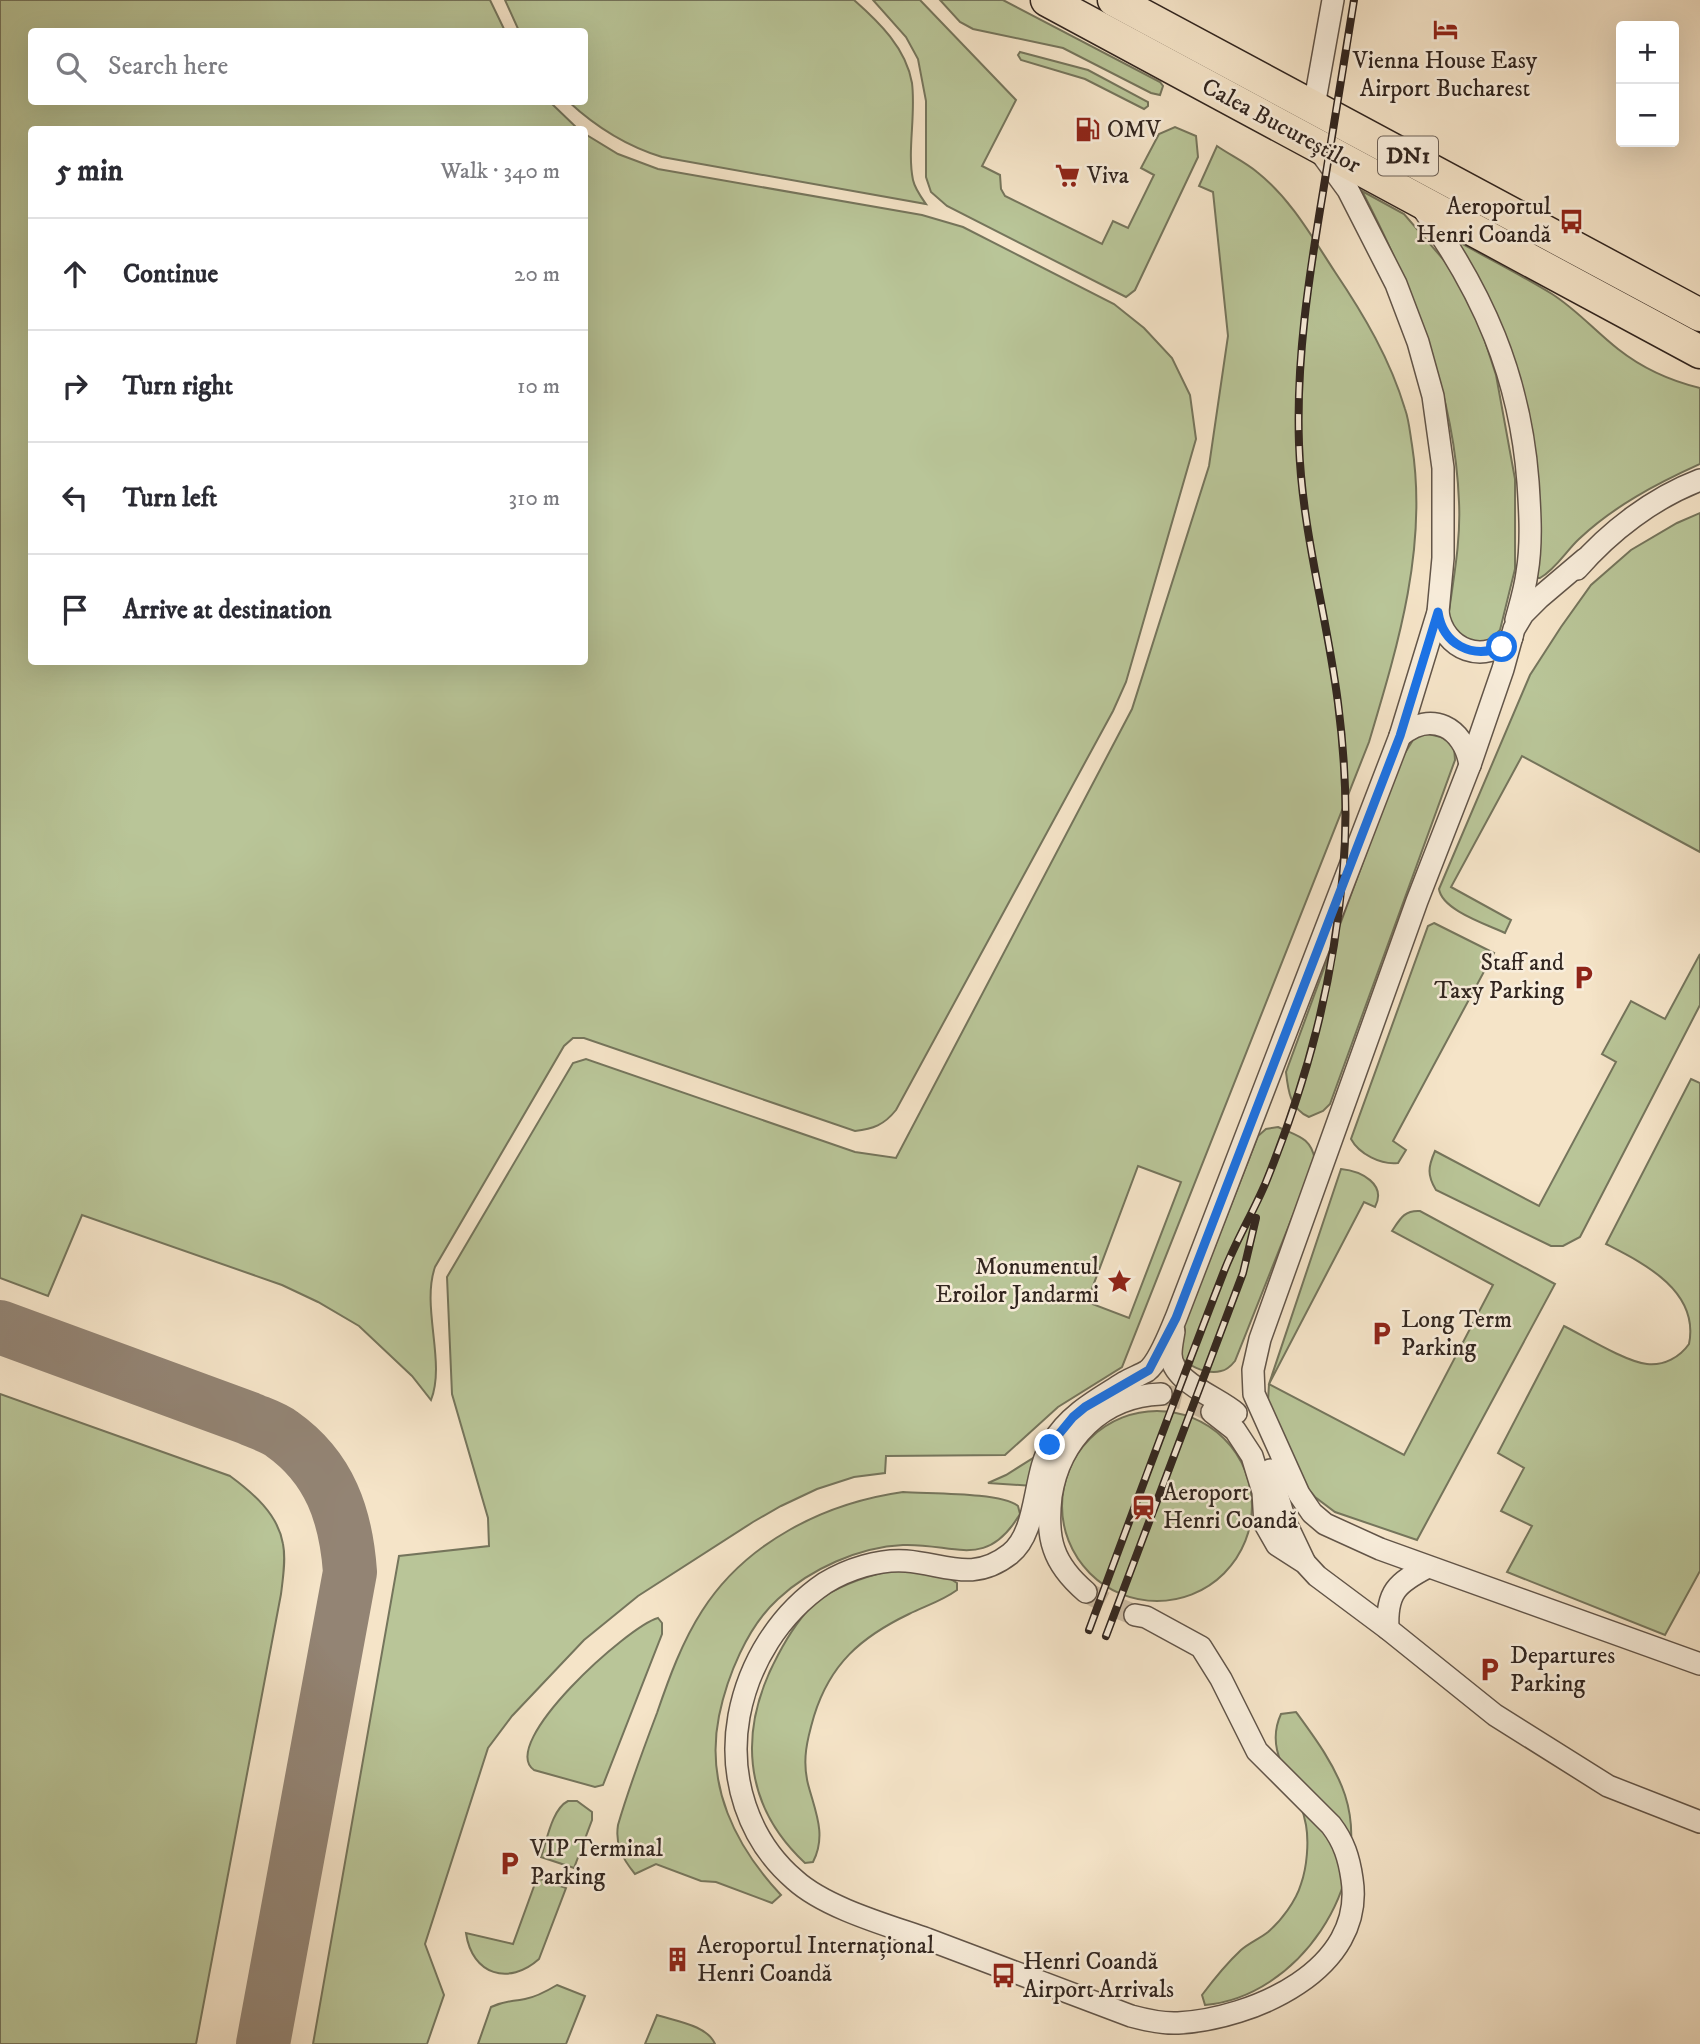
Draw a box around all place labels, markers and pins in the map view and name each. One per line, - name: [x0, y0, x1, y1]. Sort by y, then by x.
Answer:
- hotel icon: Vienna House Easy Airport Bucharest: [1431, 16, 1459, 44]
- place label: Vienna House Easy Airport Bucharest: [1352, 46, 1538, 104]
- place label: OMV: [1107, 115, 1162, 145]
- fuel station icon: OMV: [1073, 116, 1101, 144]
- place label: Viva: [1086, 161, 1130, 191]
- supermarket icon: Viva: [1053, 162, 1081, 190]
- place label: Aeroportul Henri Coandă: [1416, 192, 1552, 250]
- bus stop icon: Aeroportul Henri Coandă: [1557, 207, 1585, 235]
- place label: Staff and Taxy Parking: [1434, 948, 1564, 1006]
- parking icon: Staff and Taxy Parking: [1570, 963, 1598, 991]
- place label: Monumentul Eroilor Jandarmi: [935, 1252, 1100, 1310]
- place icon: Monumentul Eroilor Jandarmi: [1105, 1267, 1133, 1295]
- place label: Long Term Parking: [1401, 1305, 1512, 1363]
- parking icon: Long Term Parking: [1367, 1320, 1395, 1348]
- place label: Aeroport Henri Coandă: [1163, 1478, 1299, 1536]
- station icon: Aeroport Henri Coandă: [1129, 1493, 1157, 1521]
- place label: Departures Parking: [1510, 1641, 1615, 1699]
- parking icon: Departures Parking: [1476, 1656, 1504, 1684]
- place label: VIP Terminal Parking: [529, 1834, 664, 1892]
- parking icon: VIP Terminal Parking: [496, 1849, 524, 1877]
- place label: Aeroportul Internațional Henri Coandă: [697, 1931, 935, 1989]
- building icon: Aeroportul Internațional Henri Coandă: [663, 1946, 691, 1974]
- place label: Henri Coandă Airport Arrivals: [1023, 1947, 1174, 2005]
- bus stop icon: Henri Coandă Airport Arrivals: [989, 1962, 1017, 1990]

